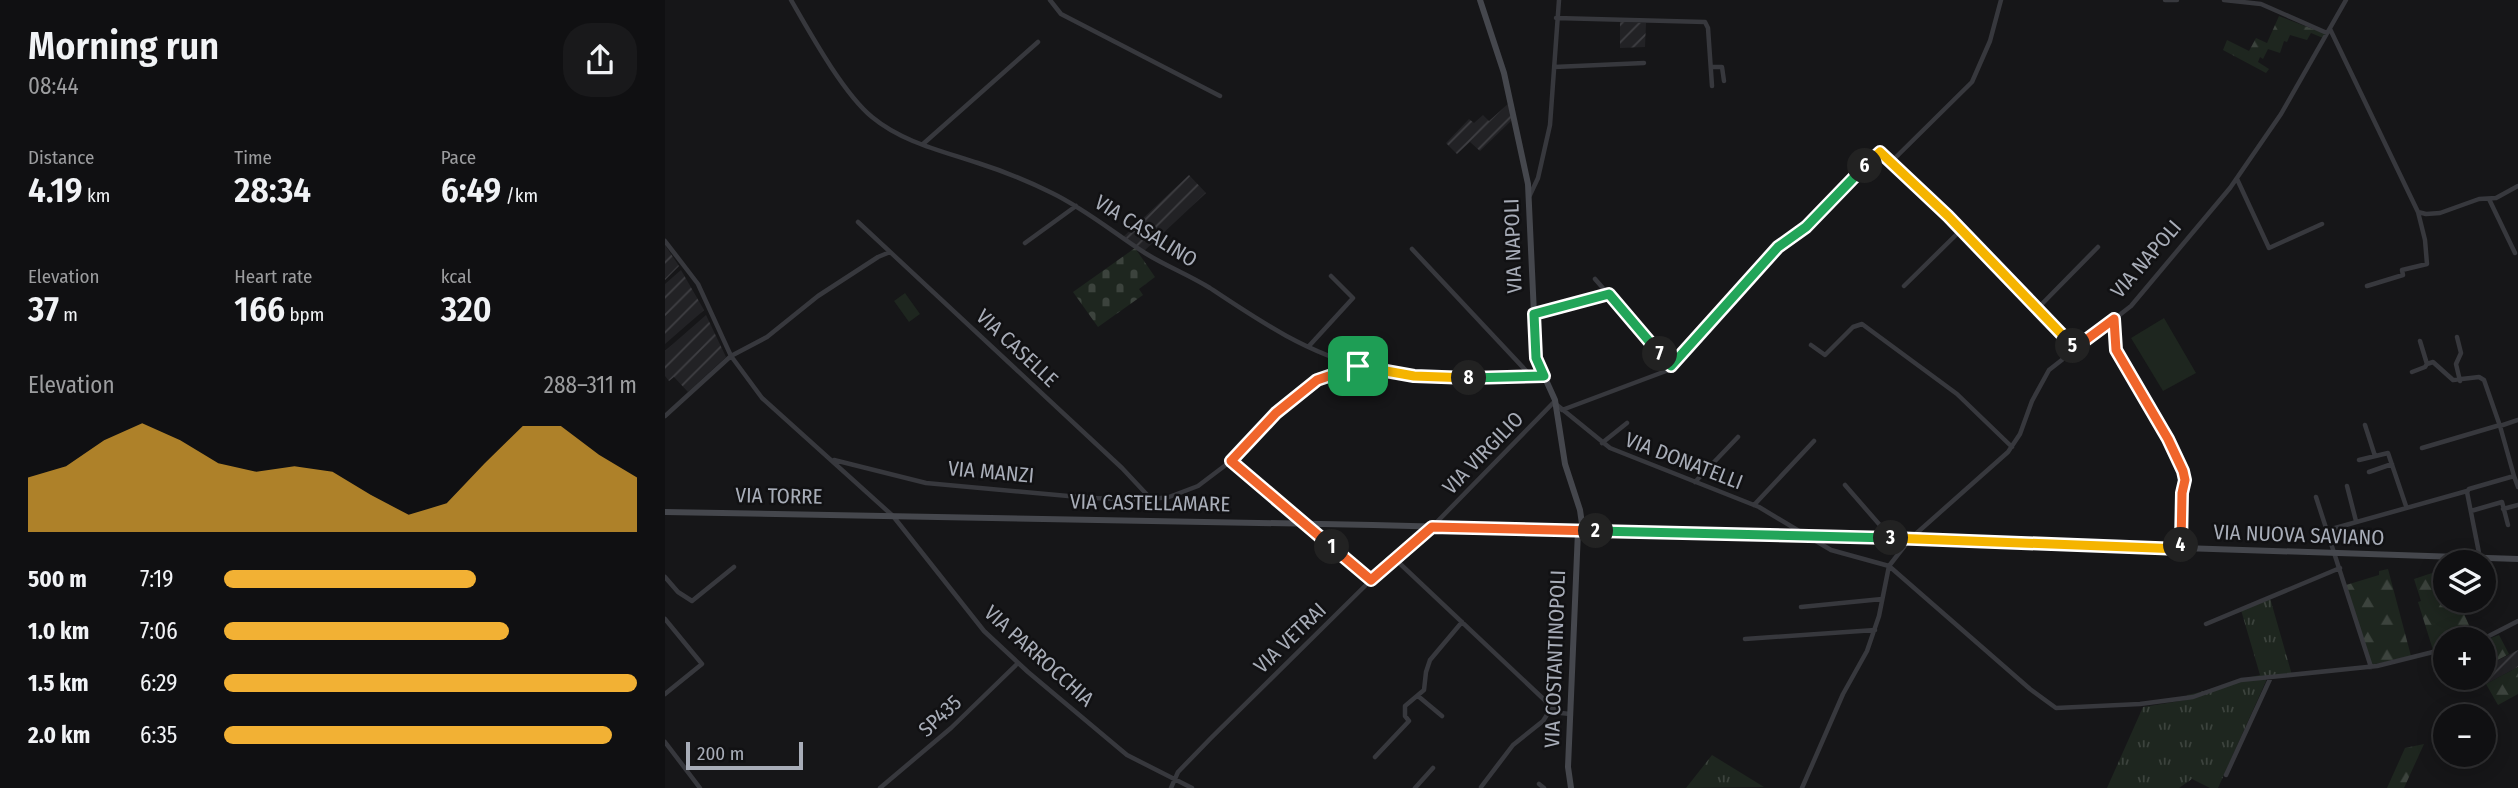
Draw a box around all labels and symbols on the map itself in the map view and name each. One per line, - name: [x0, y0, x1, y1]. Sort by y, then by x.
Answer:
- pin: 6: [1847, 148, 1883, 184]
- street label: VIA CASALINO: [1090, 189, 1202, 273]
- street label: VIA NAPOLI: [1498, 198, 1528, 294]
- street label: VIA NAPOLI: [2105, 215, 2187, 303]
- street label: VIA CASELLE: [971, 304, 1063, 393]
- pin: 5: [2055, 328, 2091, 364]
- pin: [1328, 336, 1388, 396]
- pin: 7: [1643, 336, 1677, 372]
- pin: 8: [1451, 360, 1487, 396]
- street label: VIA VIRGILIO: [1437, 406, 1529, 500]
- street label: VIA DONATELLI: [1621, 427, 1747, 495]
- street label: VIA MANZI: [947, 455, 1035, 489]
- street label: VIA TORRE: [735, 482, 823, 510]
- street label: VIA CASTELLAMARE: [1070, 489, 1231, 517]
- pin: 2: [1579, 514, 1613, 548]
- street label: VIA NUOVA SAVIANO: [2213, 519, 2385, 551]
- pin: 3: [1873, 520, 1909, 556]
- pin: 4: [2163, 528, 2199, 562]
- pin: 1: [1315, 530, 1349, 564]
- street label: VIA COSTANTINOPOLI: [1539, 570, 1571, 748]
- street label: VIA VETRAI: [1248, 597, 1332, 679]
- street label: VIA PARROCCHIA: [979, 600, 1099, 712]
- street label: SP435: [913, 690, 967, 742]
- scale bar: [686, 739, 803, 771]

